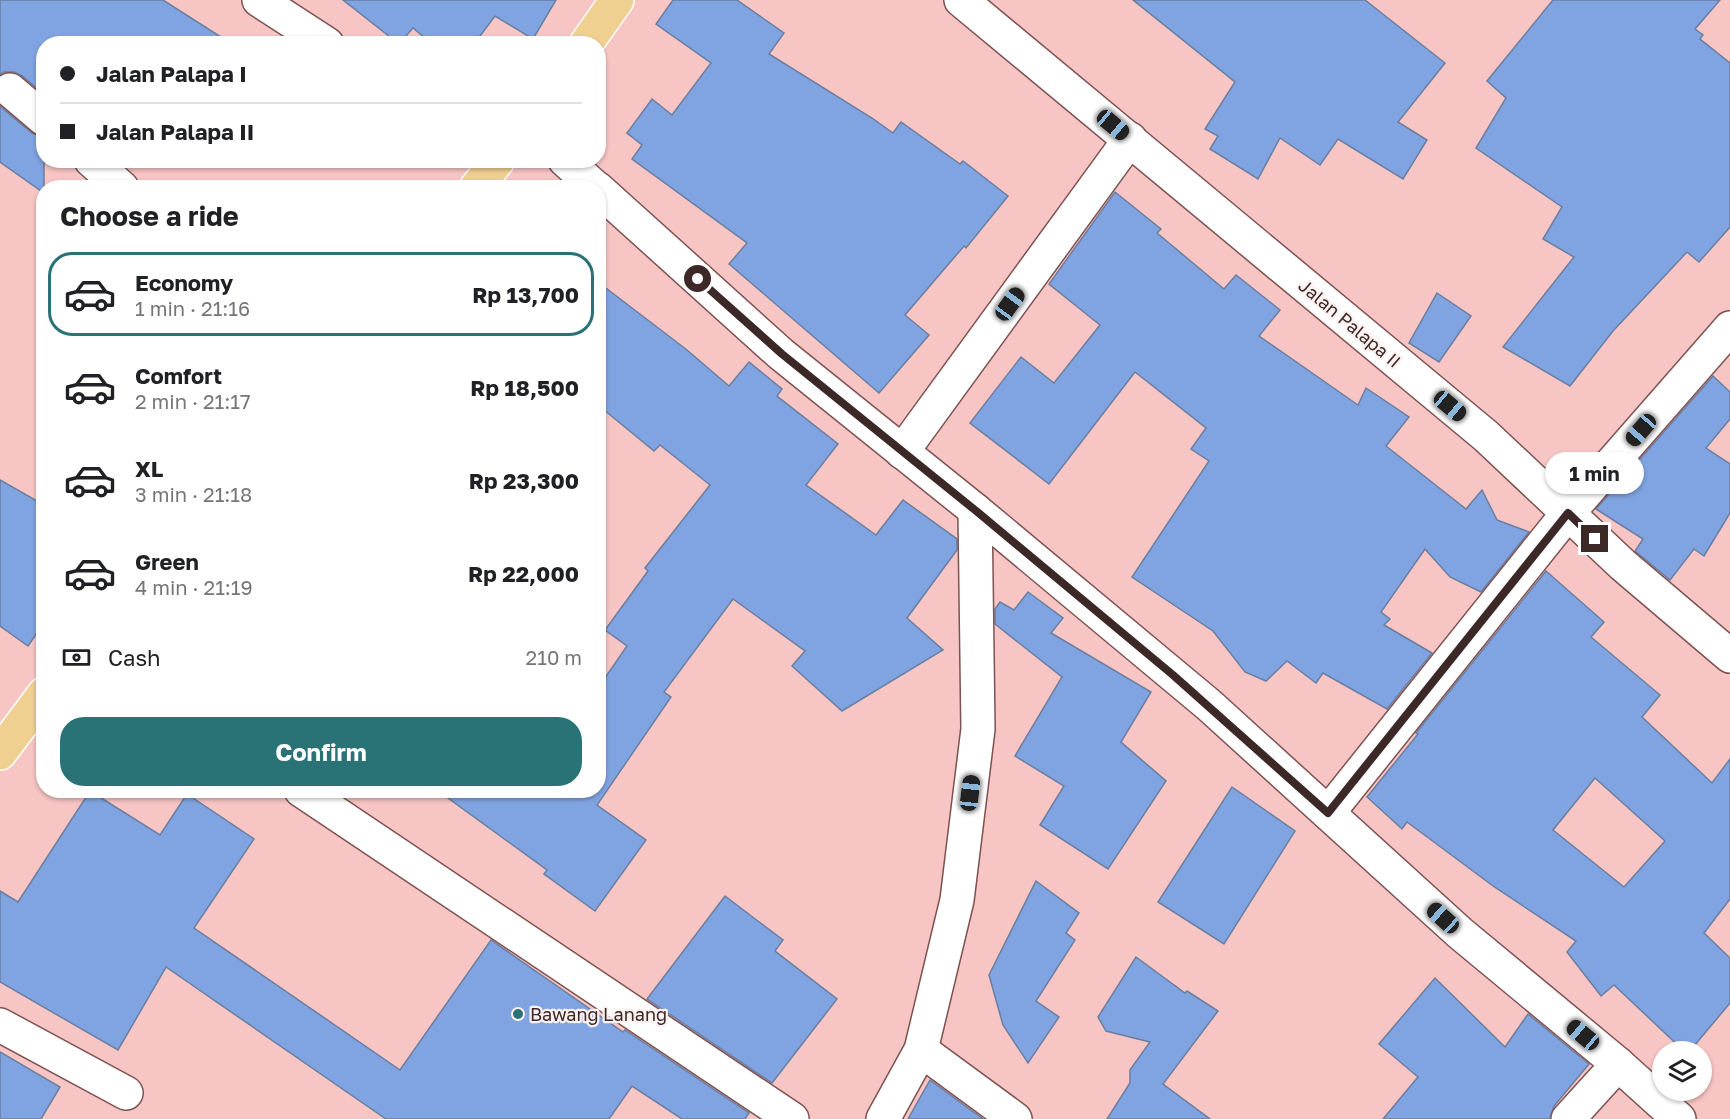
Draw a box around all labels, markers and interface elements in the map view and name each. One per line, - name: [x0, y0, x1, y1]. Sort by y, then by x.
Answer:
- text: Jalan Palapa I: [96, 60, 247, 87]
- car: [1093, 107, 1133, 143]
- text: Jalan Palapa II: [96, 118, 254, 145]
- text: Choose a ride: [60, 200, 239, 232]
- route start: [684, 265, 711, 292]
- icon: car: [63, 267, 117, 321]
- text: Economy: [135, 269, 233, 296]
- street label: Jalan Palapa II: [1295, 274, 1405, 372]
- text: Rp 13,700: [472, 281, 579, 308]
- car: [992, 284, 1028, 324]
- text: 1 min · 21:16: [135, 296, 250, 320]
- icon: car: [63, 360, 117, 414]
- text: Comfort: [135, 362, 222, 389]
- text: Rp 18,500: [470, 374, 579, 401]
- car: [1430, 388, 1470, 424]
- text: 2 min · 21:17: [135, 389, 251, 413]
- car: [1622, 411, 1660, 449]
- callout: 1 min: [1546, 452, 1644, 494]
- icon: car: [63, 453, 117, 507]
- text: XL: [135, 455, 163, 482]
- text: 1 min: [1569, 461, 1620, 485]
- text: Rp 23,300: [469, 467, 579, 494]
- text: 3 min · 21:18: [135, 482, 252, 506]
- route end: [1581, 525, 1608, 552]
- icon: car: [63, 546, 117, 600]
- text: Green: [135, 548, 199, 575]
- text: Rp 22,000: [468, 560, 579, 587]
- text: 4 min · 21:19: [135, 575, 253, 599]
- icon: cash: [60, 641, 93, 674]
- text: Cash: [108, 644, 161, 671]
- text: 210 m: [526, 645, 582, 669]
- button: Confirm: [60, 717, 582, 786]
- car: [959, 774, 981, 812]
- car: [1424, 899, 1462, 937]
- place label: Bawang Lanang: [530, 1003, 667, 1025]
- marker: Bawang Lanang: [511, 1007, 525, 1021]
- car: [1563, 1017, 1603, 1053]
- map controls: [1652, 1041, 1712, 1101]
- button: layers: [1652, 1041, 1712, 1101]

